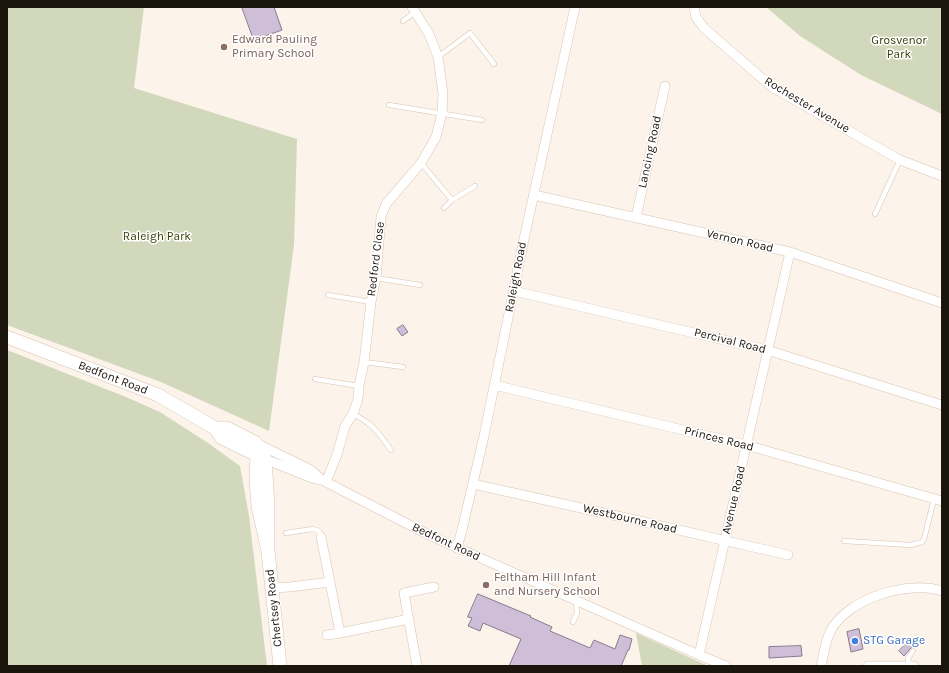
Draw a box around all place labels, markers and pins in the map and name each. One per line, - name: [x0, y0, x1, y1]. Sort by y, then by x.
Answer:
- place label: Edward Pauling Primary School: [232, 33, 317, 61]
- marker: Edward Pauling Primary School: [219, 42, 229, 52]
- place label: Feltham Hill Infant and Nursery School: [494, 571, 600, 599]
- marker: Feltham Hill Infant and Nursery School: [481, 580, 491, 590]
- place label: STG Garage: [863, 634, 925, 648]
- marker: STG Garage: [850, 636, 860, 646]

